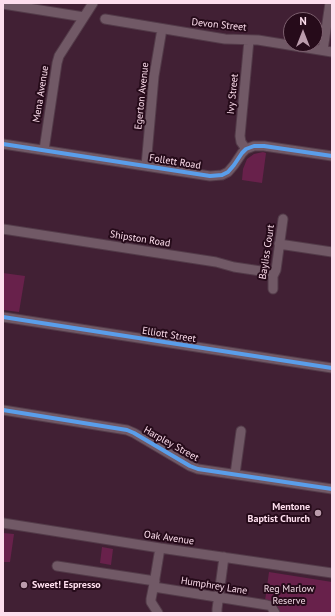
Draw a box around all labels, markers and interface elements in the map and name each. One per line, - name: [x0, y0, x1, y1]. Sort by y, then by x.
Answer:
- north arrow: [283, 12, 323, 52]
- text: N: [299, 14, 307, 28]
- street label: Devon Street: [191, 16, 247, 34]
- street label: Egerton Avenue: [133, 62, 151, 130]
- street label: Mena Avenue: [31, 65, 51, 123]
- street label: Ivy Street: [225, 73, 241, 115]
- street label: Follett Road: [148, 152, 202, 172]
- street label: Bayliss Court: [257, 224, 277, 280]
- street label: Shipston Road: [109, 228, 171, 250]
- street label: Elliott Street: [141, 325, 197, 345]
- street label: Harpley Street: [141, 424, 201, 464]
- place label: Mentone Baptist Church: [248, 501, 310, 524]
- marker: Mentone Baptist Church: [313, 508, 323, 518]
- street label: Oak Avenue: [143, 529, 195, 547]
- street label: Humphrey Lane: [180, 575, 248, 597]
- place label: Sweet! Espresso: [32, 579, 101, 591]
- marker: Sweet! Espresso: [19, 580, 29, 590]
- park label: Reg Marlow Reserve: [264, 583, 314, 606]

